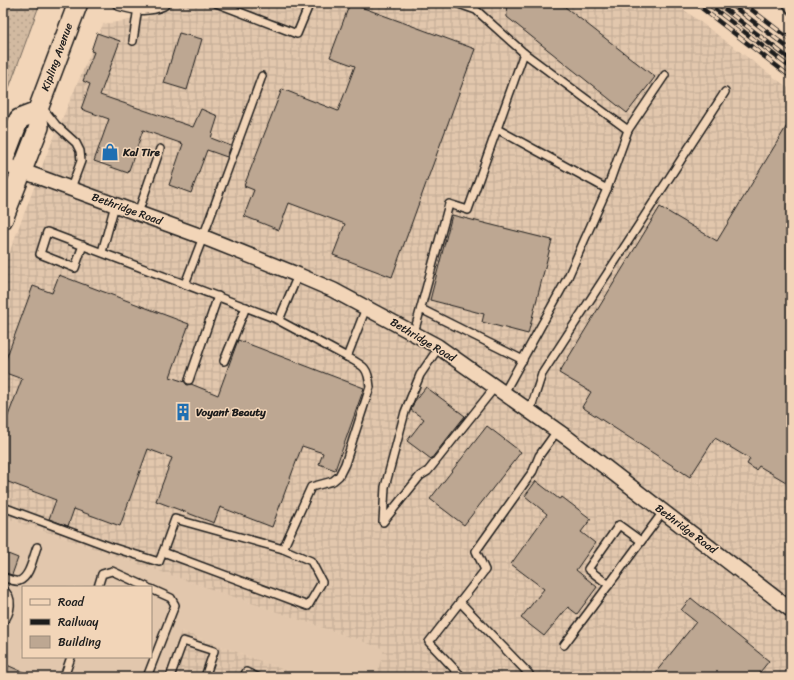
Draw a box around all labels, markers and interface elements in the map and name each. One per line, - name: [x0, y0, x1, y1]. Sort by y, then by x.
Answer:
- street label: Kipling Avenue: [36, 20, 78, 94]
- shop icon: Kal Tire: [100, 142, 120, 162]
- place label: Kal Tire: [122, 143, 161, 162]
- street label: Bethridge Road: [89, 187, 166, 231]
- street label: Bethridge Road: [386, 313, 461, 368]
- building icon: Voyant Beauty: [173, 402, 193, 422]
- place label: Voyant Beauty: [196, 403, 266, 422]
- street label: Bethridge Road: [651, 499, 722, 560]
- legend: [22, 586, 152, 658]
- text: Road: [58, 591, 85, 613]
- text: Railway: [58, 611, 99, 633]
- text: Building: [58, 631, 101, 653]

